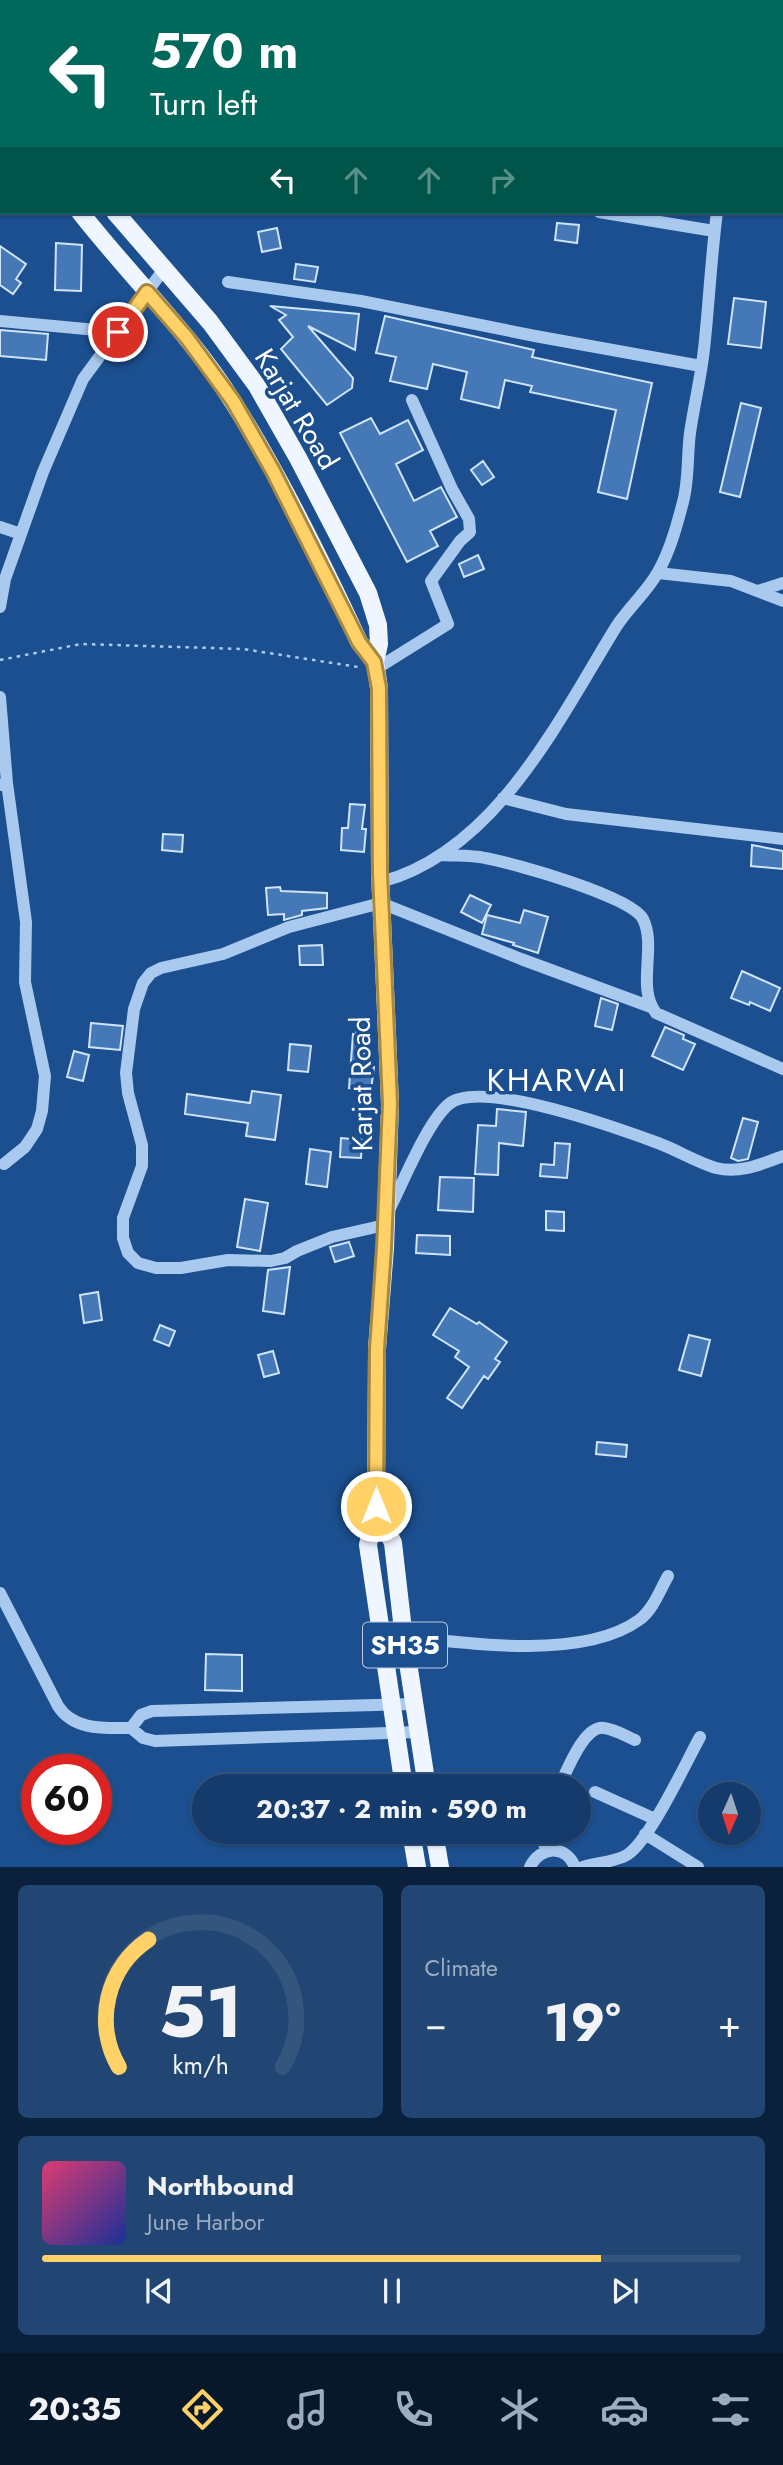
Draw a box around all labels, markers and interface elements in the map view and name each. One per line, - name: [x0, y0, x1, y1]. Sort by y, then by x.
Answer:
- text: 570 m: [150, 16, 298, 86]
- icon: left: [35, 28, 126, 119]
- text: Turn left: [150, 81, 257, 127]
- icon: left: [264, 161, 302, 199]
- icon: ahead: [337, 161, 375, 199]
- icon: ahead: [410, 161, 448, 199]
- icon: right: [483, 161, 521, 199]
- pin: [88, 302, 148, 362]
- icon: arrive: [99, 313, 137, 351]
- street label: Karjat Road: [244, 341, 349, 478]
- street label: Karjat Road: [340, 1016, 383, 1152]
- district label: KHARVAI: [487, 1057, 627, 1103]
- position arrow: [339, 1469, 413, 1543]
- road number: SH35: [363, 1622, 447, 1668]
- speed limit sign: 60: [21, 1754, 112, 1845]
- north arrow: [698, 1782, 761, 1844]
- map controls: [698, 1782, 761, 1845]
- text: 20:37 · 2 min · 590 m: [256, 1790, 527, 1828]
- text: Climate: [425, 1951, 498, 1985]
- text: 51: [158, 1960, 242, 2065]
- text: 19°: [544, 1985, 621, 2061]
- text: −: [425, 1996, 447, 2051]
- text: +: [718, 1996, 741, 2051]
- text: km/h: [172, 2047, 229, 2083]
- text: Northbound: [147, 2167, 294, 2205]
- text: June Harbor: [147, 2205, 264, 2239]
- icon: previous: [140, 2272, 178, 2310]
- icon: pause: [373, 2272, 411, 2310]
- icon: next: [606, 2272, 644, 2310]
- icon: directions: [178, 2385, 227, 2434]
- icon: music: [283, 2385, 332, 2434]
- icon: phone: [389, 2385, 438, 2434]
- icon: climate: [495, 2385, 544, 2434]
- icon: car: [600, 2385, 649, 2434]
- icon: filters: [706, 2385, 755, 2434]
- text: 20:35: [28, 2386, 121, 2432]

